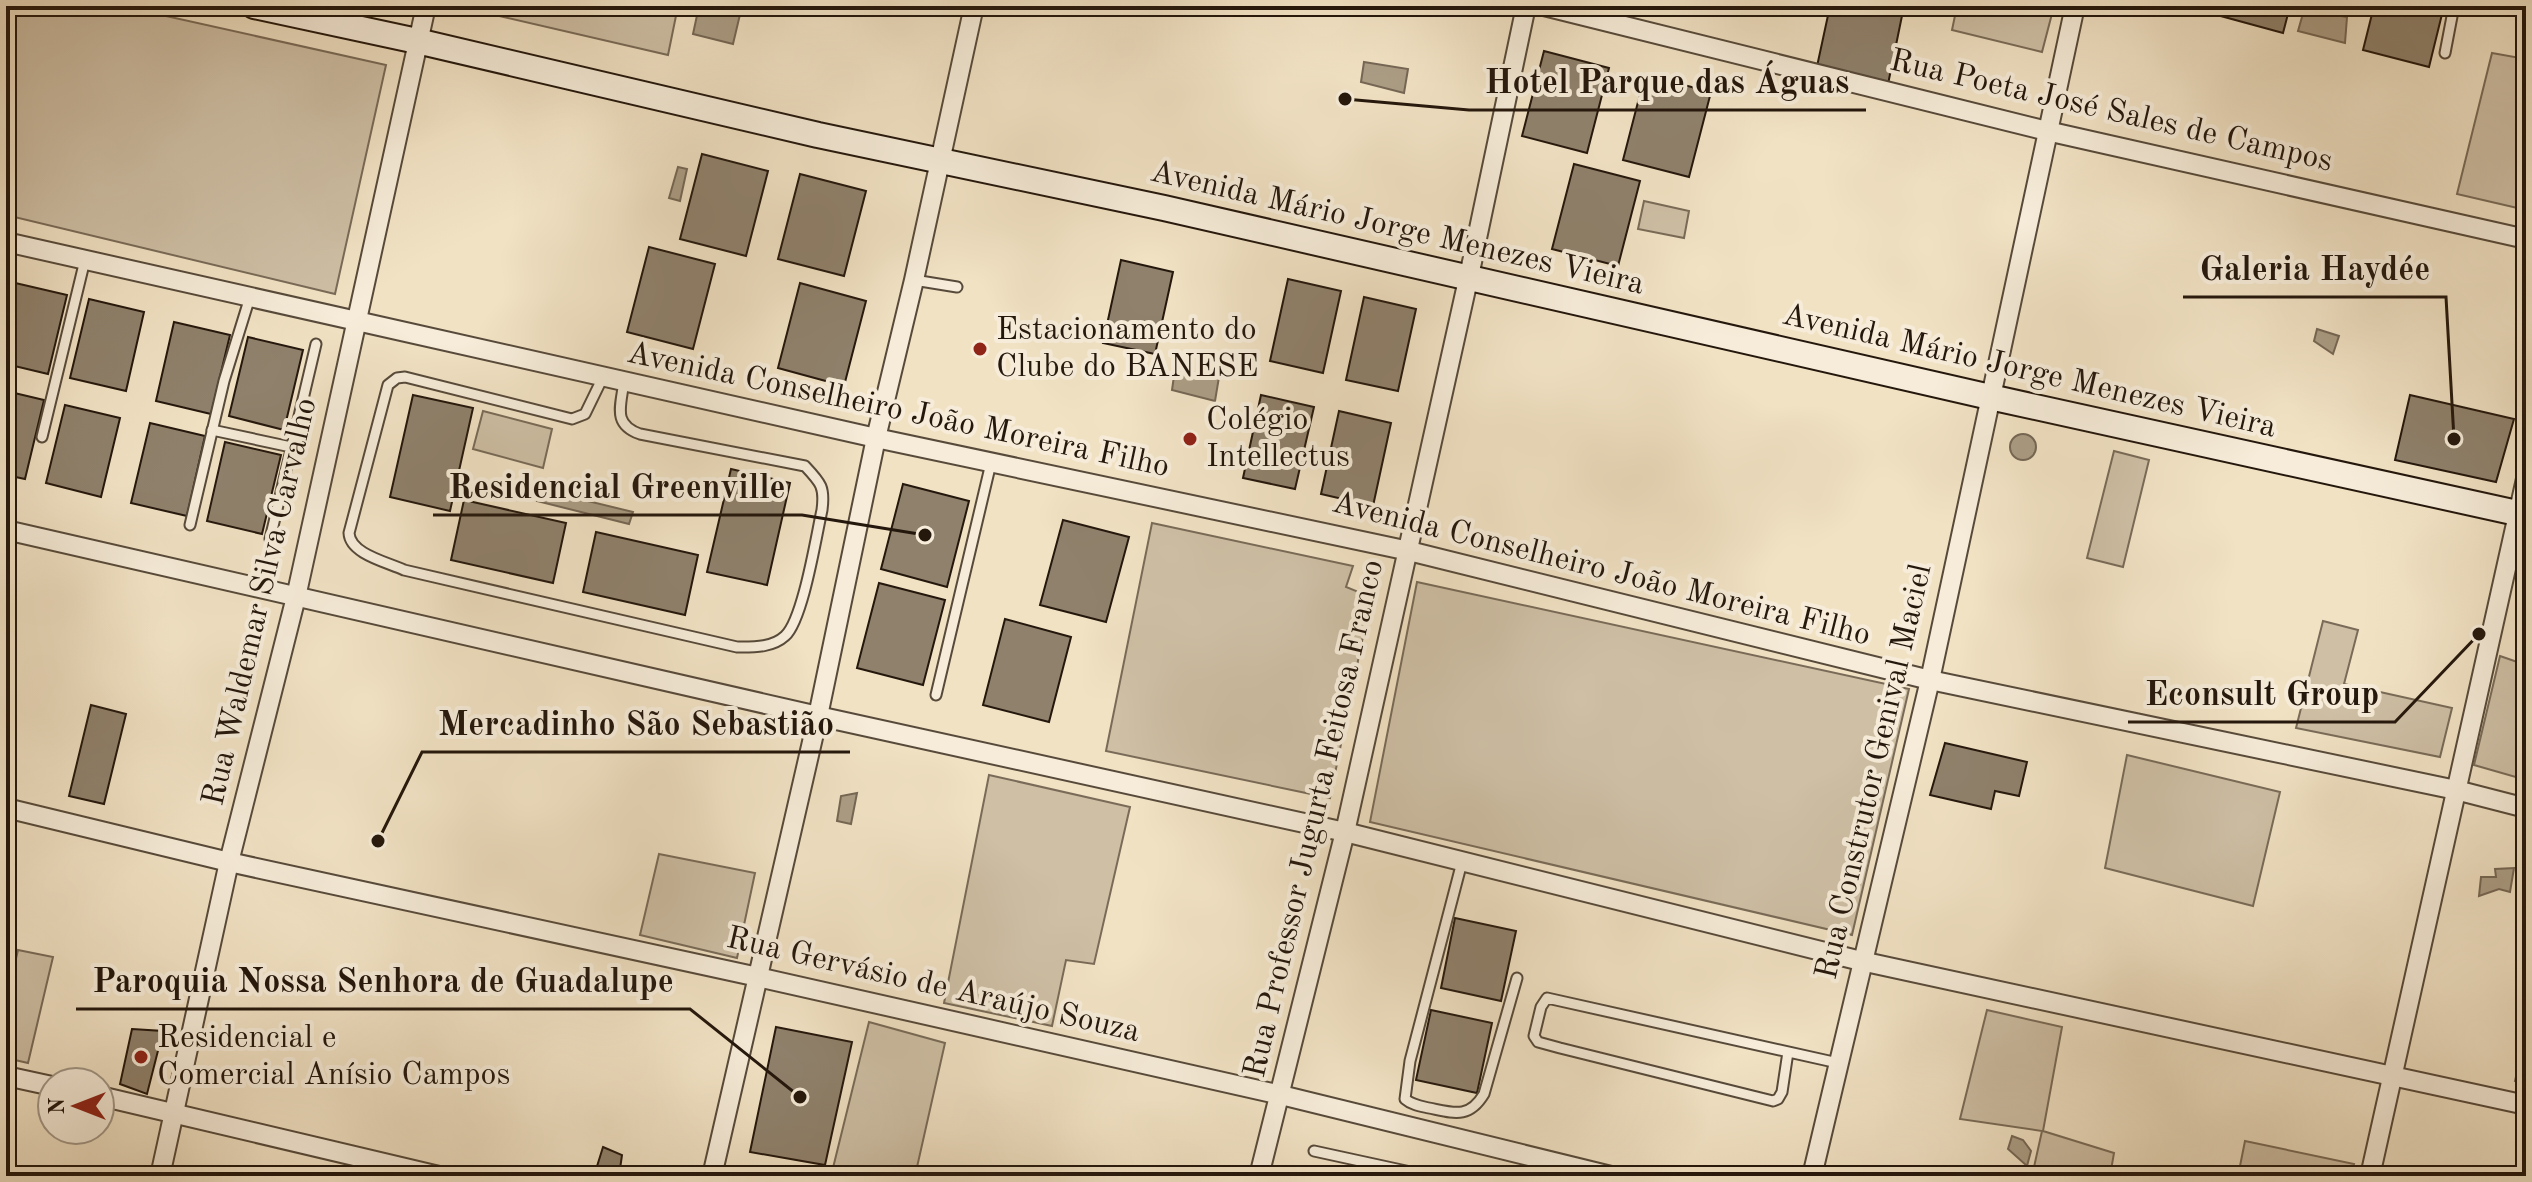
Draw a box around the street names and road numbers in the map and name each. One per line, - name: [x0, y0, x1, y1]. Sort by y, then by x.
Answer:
- street label: Rua Poeta José Sales de Campos: [1887, 45, 2335, 179]
- street label: Avenida Mário Jorge Menezes Vieira: [1147, 157, 1647, 302]
- street label: Avenida Mário Jorge Menezes Vieira: [1779, 300, 2279, 445]
- street label: Avenida Conselheiro João Moreira Filho: [624, 338, 1172, 484]
- street label: Rua Waldemar Silva Carvalho: [198, 395, 324, 809]
- street label: Avenida Conselheiro João Moreira Filho: [1329, 488, 1873, 652]
- street label: Rua Professor Jugurta Feitosa Franco: [1240, 557, 1390, 1081]
- street label: Rua Construtor Genival Maciel: [1812, 561, 1938, 983]
- street label: Rua Gervásio de Araújo Souza: [723, 923, 1143, 1049]

